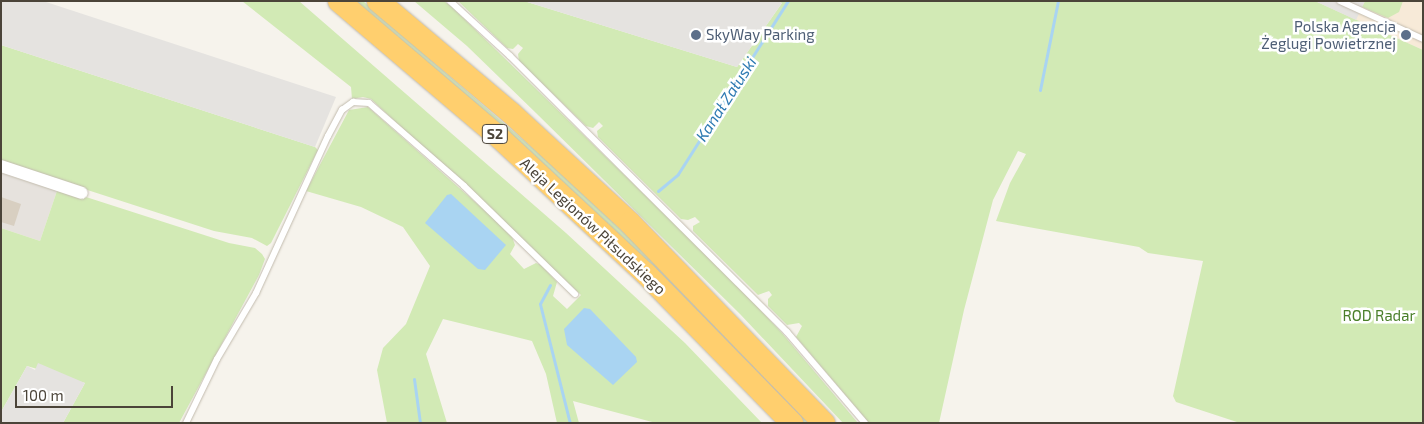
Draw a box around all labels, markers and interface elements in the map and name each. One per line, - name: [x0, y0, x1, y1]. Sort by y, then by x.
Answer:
- place label: Polska Agencja Żeglugi Powietrznej: [1261, 17, 1396, 52]
- place label: SkyWay Parking: [706, 26, 815, 44]
- marker: SkyWay Parking: [690, 29, 702, 41]
- marker: Polska Agencja Żeglugi Powietrznej: [1400, 29, 1412, 41]
- water label: Kanał Załuski: [691, 53, 761, 145]
- road number: S2: [481, 122, 509, 146]
- street label: Aleja Legionów Piłsudskiego: [516, 154, 670, 298]
- park label: ROD Radar: [1343, 307, 1415, 325]
- scale bar: [18, 376, 175, 408]
- text: 100 m: [23, 386, 64, 404]

